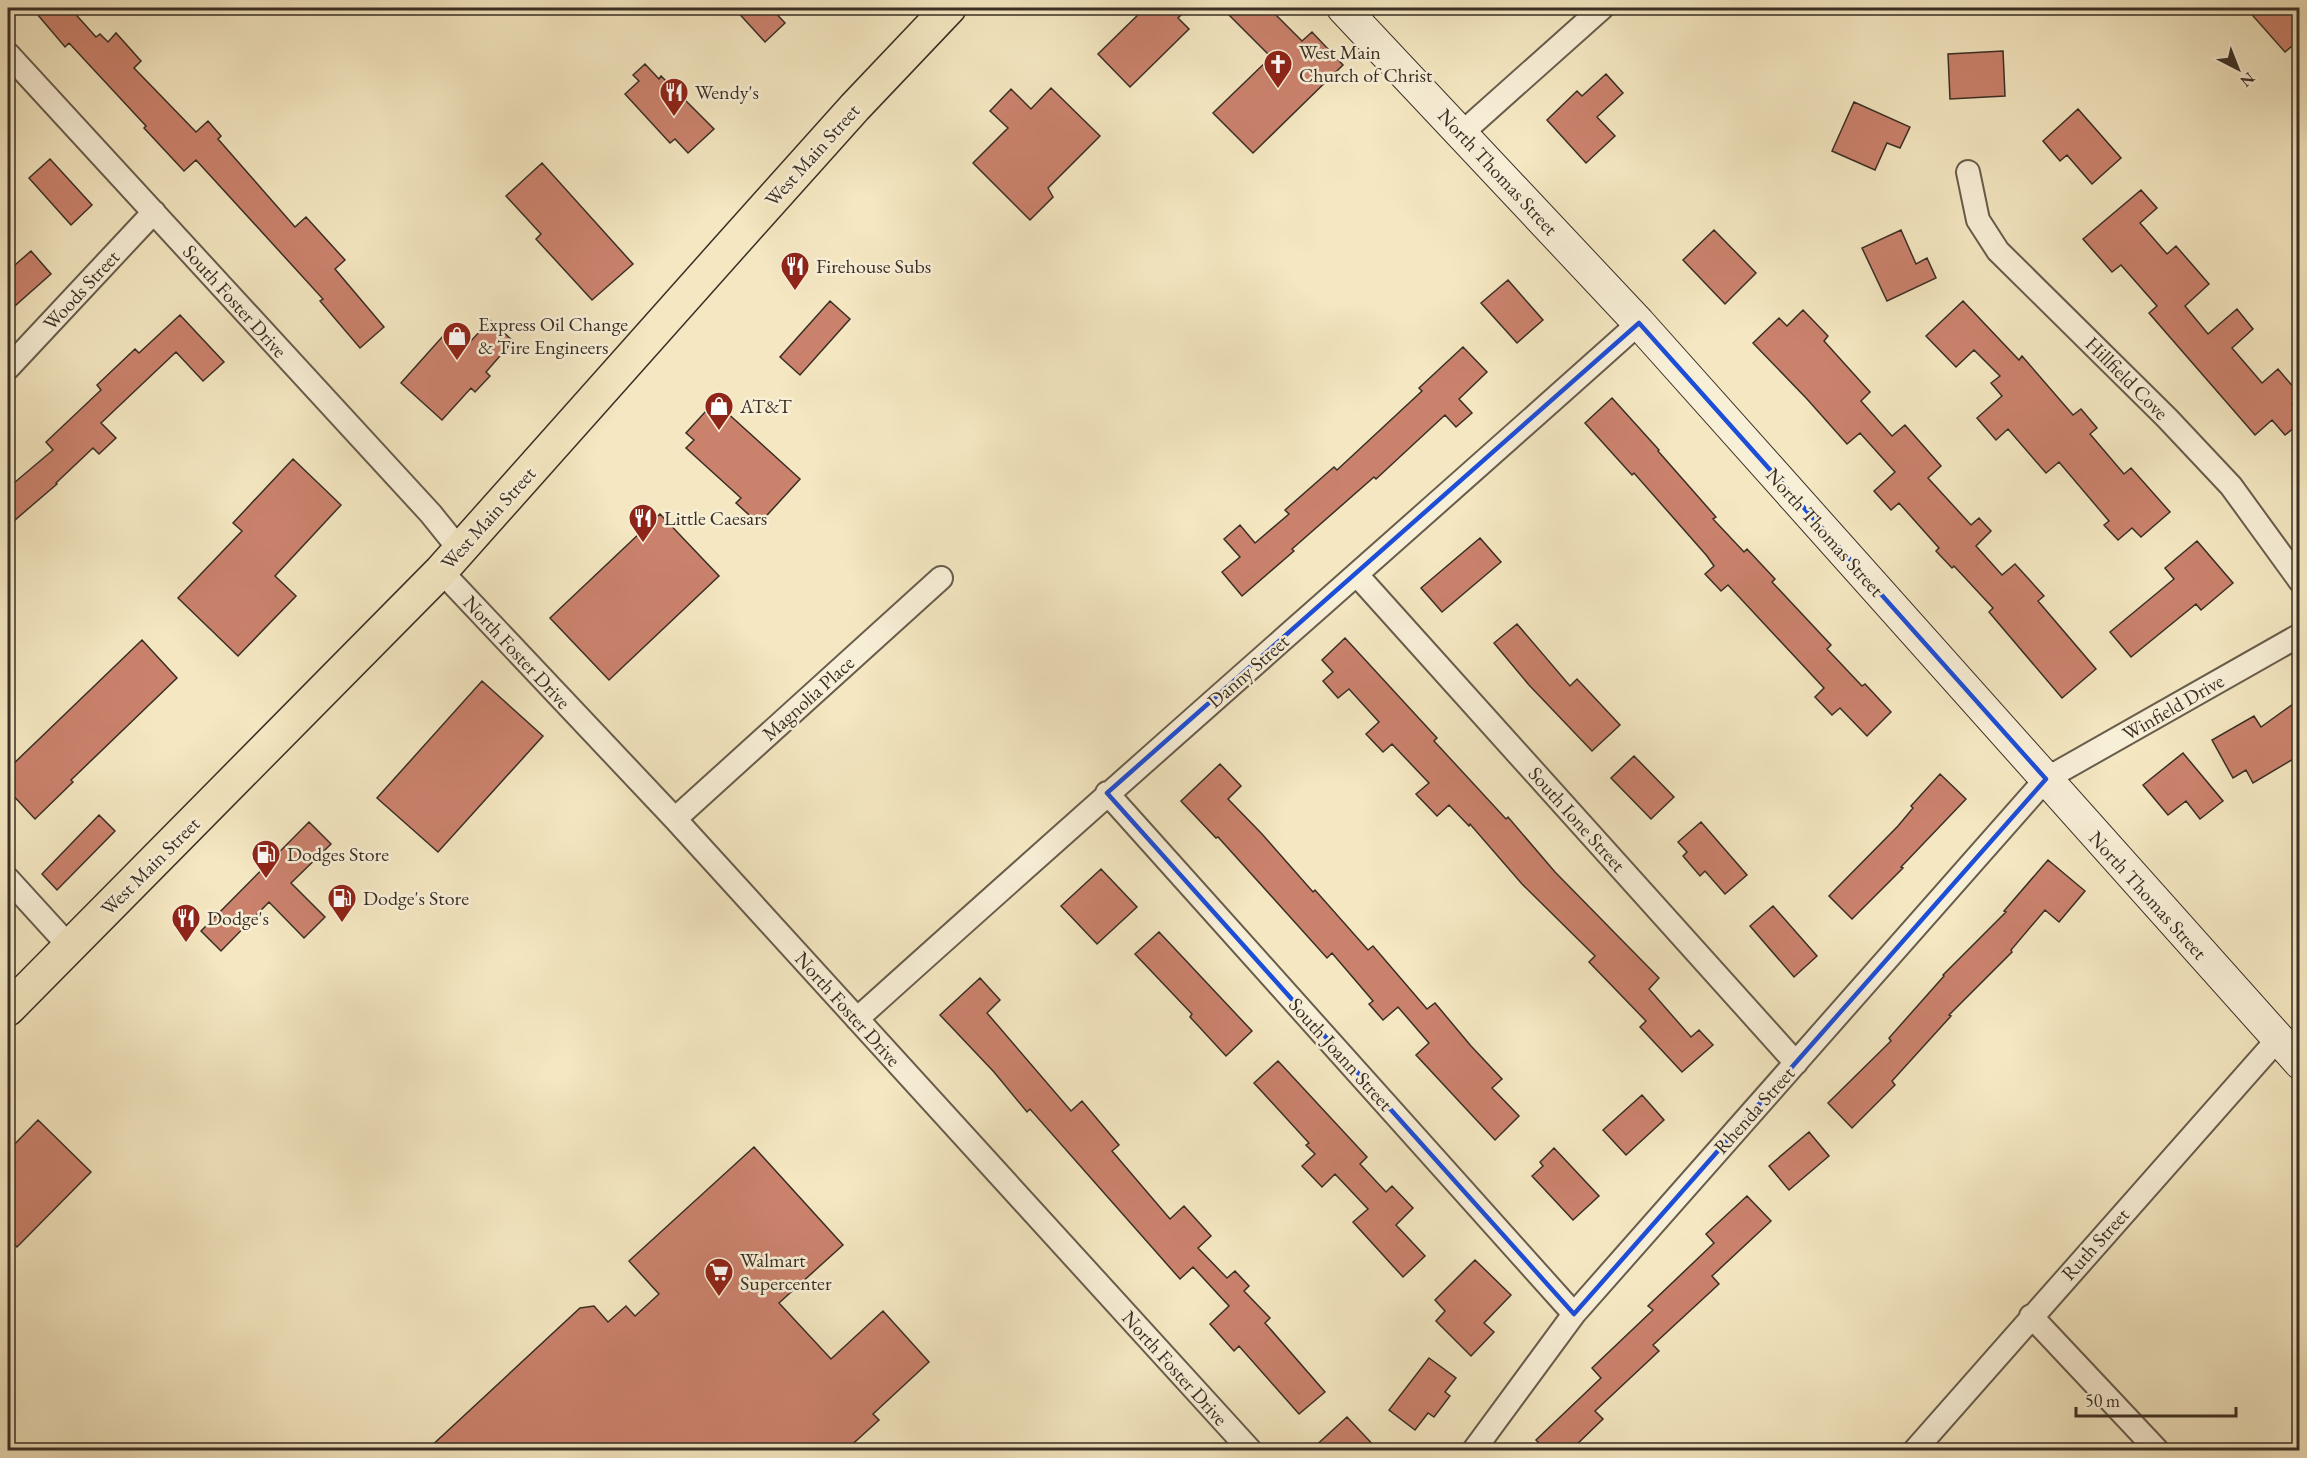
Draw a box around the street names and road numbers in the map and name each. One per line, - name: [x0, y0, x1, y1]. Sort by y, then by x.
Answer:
- street label: West Main Street: [759, 98, 866, 212]
- street label: North Thomas Street: [1432, 103, 1564, 242]
- street label: South Foster Drive: [177, 239, 293, 363]
- street label: Woods Street: [37, 244, 125, 336]
- street label: Hillfield Cove: [2080, 331, 2174, 425]
- street label: West Main Street: [435, 461, 542, 575]
- street label: North Thomas Street: [1760, 462, 1890, 602]
- street label: North Foster Drive: [458, 590, 577, 715]
- street label: Danny Street: [1202, 628, 1295, 714]
- street label: Magnolia Place: [756, 650, 860, 746]
- street label: Winfield Drive: [2117, 667, 2229, 747]
- street label: South Ione Street: [1523, 761, 1632, 878]
- street label: West Main Street: [95, 810, 206, 921]
- street label: North Thomas Street: [2083, 825, 2213, 965]
- street label: North Foster Drive: [789, 946, 907, 1072]
- street label: South Joann Street: [1283, 992, 1399, 1117]
- street label: Rhenda Street: [1708, 1060, 1801, 1159]
- street label: Ruth Street: [2055, 1202, 2135, 1286]
- street label: North Foster Drive: [1116, 1305, 1234, 1431]

